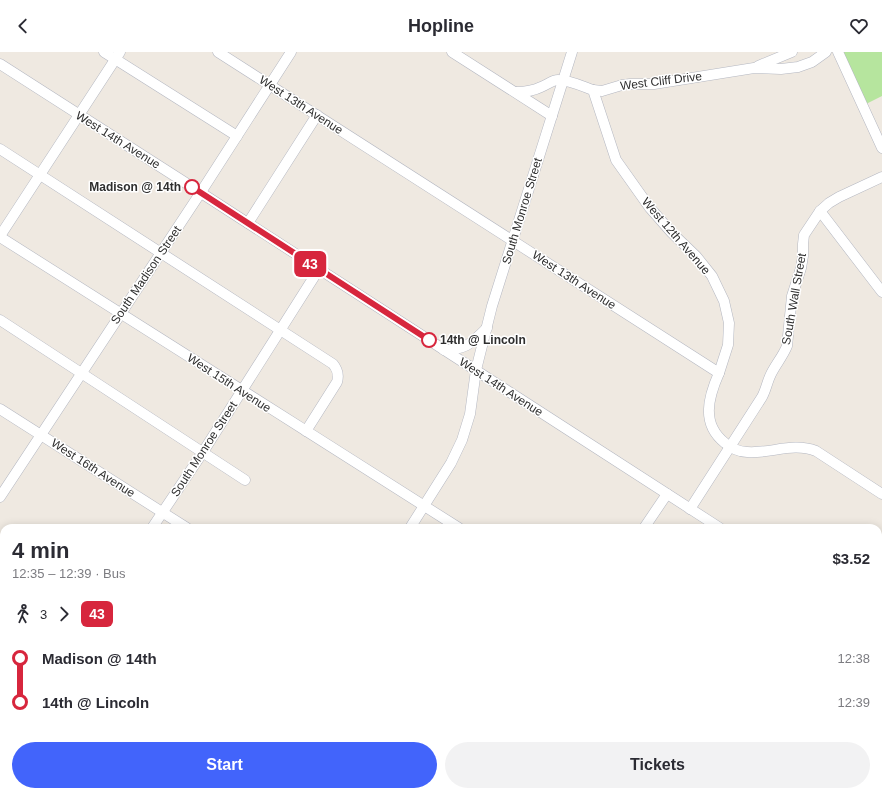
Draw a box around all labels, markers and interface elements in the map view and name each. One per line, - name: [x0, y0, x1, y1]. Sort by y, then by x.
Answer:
- icon: back: [12, 15, 34, 37]
- icon: heart: [848, 15, 870, 37]
- text: Hopline: [408, 16, 474, 36]
- street label: West Cliff Drive: [619, 69, 703, 93]
- street label: West 13th Avenue: [257, 73, 346, 137]
- street label: West 14th Avenue: [73, 108, 163, 172]
- street label: South Monroe Street: [499, 155, 545, 266]
- marker: Madison @ 14th: [184, 179, 200, 195]
- place label: Madison @ 14th: [89, 180, 181, 194]
- street label: West 12th Avenue: [639, 195, 713, 277]
- street label: South Madison Street: [108, 223, 184, 327]
- street label: West 13th Avenue: [530, 248, 619, 312]
- line badge: 43: [292, 251, 328, 277]
- street label: South Wall Street: [779, 251, 809, 346]
- text: 43: [302, 256, 318, 272]
- marker: 14th @ Lincoln: [421, 332, 437, 348]
- place label: 14th @ Lincoln: [440, 333, 526, 347]
- street label: West 15th Avenue: [185, 351, 274, 415]
- street label: West 14th Avenue: [457, 355, 546, 419]
- street label: South Monroe Street: [168, 398, 240, 499]
- street label: West 16th Avenue: [49, 436, 138, 500]
- text: 4 min: [12, 538, 69, 563]
- text: $3.52: [832, 550, 870, 567]
- text: 12:35 – 12:39 · Bus: [12, 566, 125, 581]
- icon: walk: [12, 603, 34, 625]
- icon: forward: [53, 603, 75, 625]
- text: 43: [89, 606, 105, 622]
- text: 3: [40, 607, 47, 622]
- text: Madison @ 14th: [42, 650, 157, 667]
- text: 12:38: [837, 651, 870, 666]
- text: 14th @ Lincoln: [42, 694, 149, 711]
- text: 12:39: [837, 695, 870, 710]
- button: Start: [12, 742, 437, 788]
- button: Tickets: [445, 742, 870, 788]

